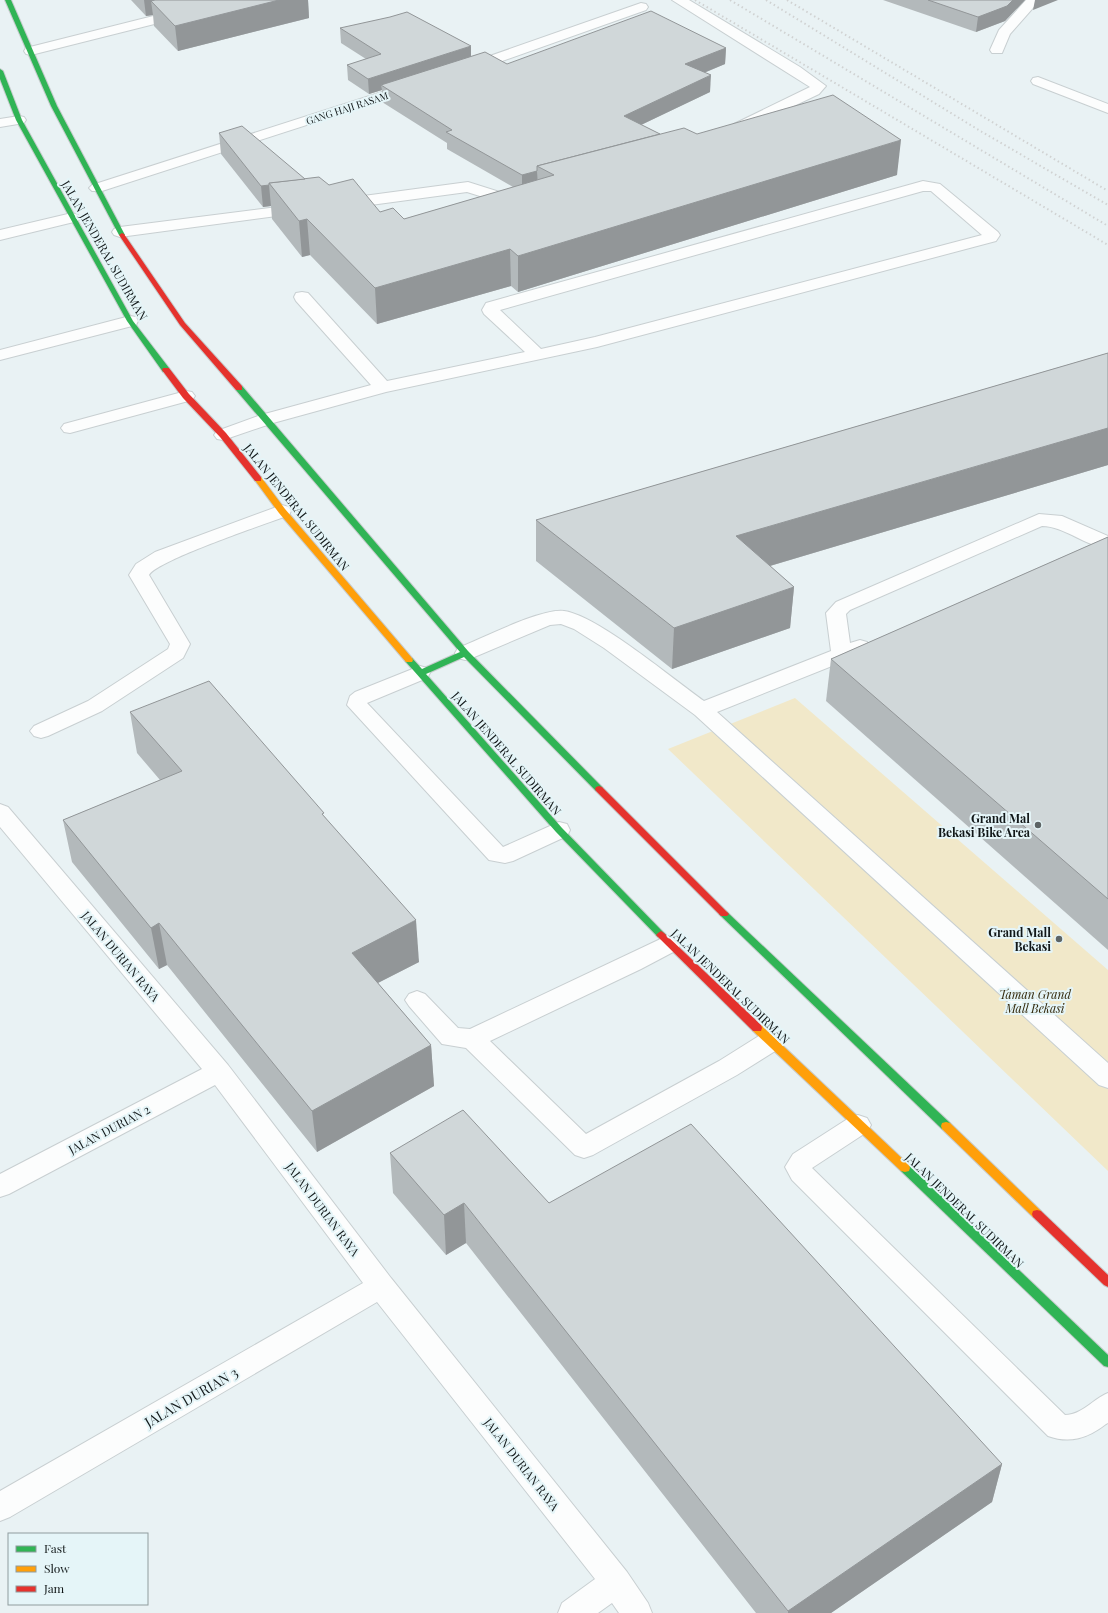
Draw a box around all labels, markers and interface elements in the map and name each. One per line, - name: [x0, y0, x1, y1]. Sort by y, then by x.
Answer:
- street label: GANG HAJI RASAM: [304, 88, 390, 128]
- street label: JALAN JENDERAL SUDIRMAN: [58, 176, 152, 323]
- street label: JALAN JENDERAL SUDIRMAN: [240, 439, 354, 574]
- street label: JALAN JENDERAL SUDIRMAN: [448, 687, 566, 819]
- place label: Grand Mal Bekasi Bike Area: [938, 810, 1031, 840]
- marker: Grand Mal Bekasi Bike Area: [1033, 820, 1043, 830]
- street label: JALAN DURIAN RAYA: [78, 907, 164, 1005]
- street label: JALAN JENDERAL SUDIRMAN: [668, 924, 794, 1047]
- place label: Grand Mall Bekasi: [988, 924, 1051, 954]
- marker: Grand Mall Bekasi: [1054, 934, 1064, 944]
- park label: Taman Grand Mall Bekasi: [999, 986, 1071, 1016]
- street label: JALAN DURIAN 2: [65, 1101, 153, 1158]
- street label: JALAN JENDERAL SUDIRMAN: [902, 1148, 1028, 1271]
- street label: JALAN DURIAN RAYA: [282, 1158, 364, 1259]
- street label: JALAN DURIAN 3: [140, 1363, 241, 1432]
- street label: JALAN DURIAN RAYA: [480, 1414, 563, 1514]
- legend: [8, 1533, 148, 1605]
- text: Fast: [44, 1540, 67, 1556]
- text: Slow: [44, 1560, 70, 1576]
- text: Jam: [43, 1580, 65, 1596]

